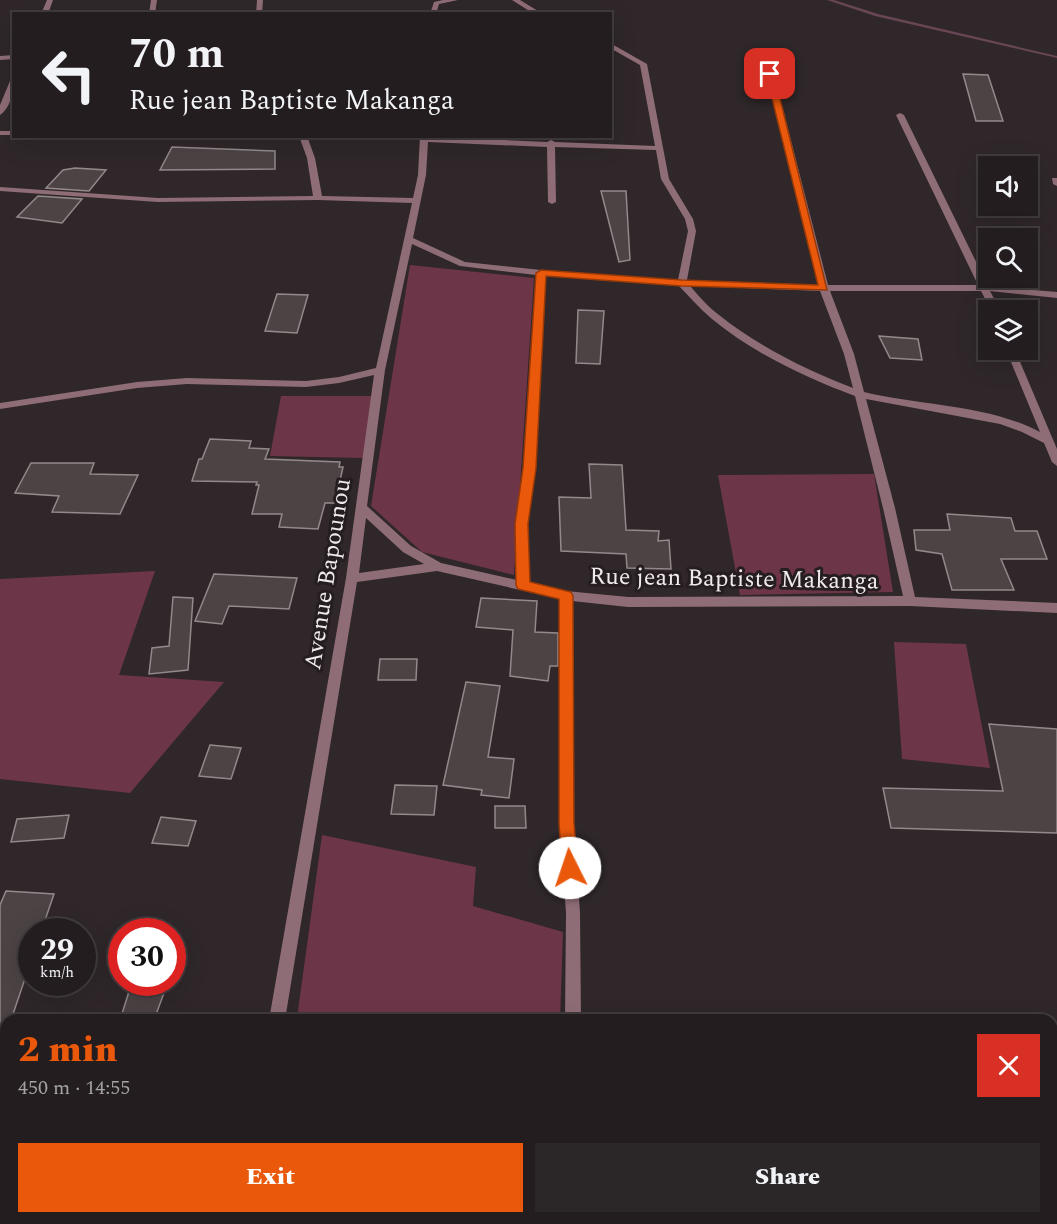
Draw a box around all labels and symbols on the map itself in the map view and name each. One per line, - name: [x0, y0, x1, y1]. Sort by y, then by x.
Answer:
- pin: [744, 48, 795, 99]
- street label: Avenue Bapounou: [295, 476, 361, 672]
- street label: Rue jean Baptiste Makanga: [589, 558, 879, 600]
- position arrow: [538, 836, 602, 900]
- speed limit sign: 30: [108, 918, 186, 996]

